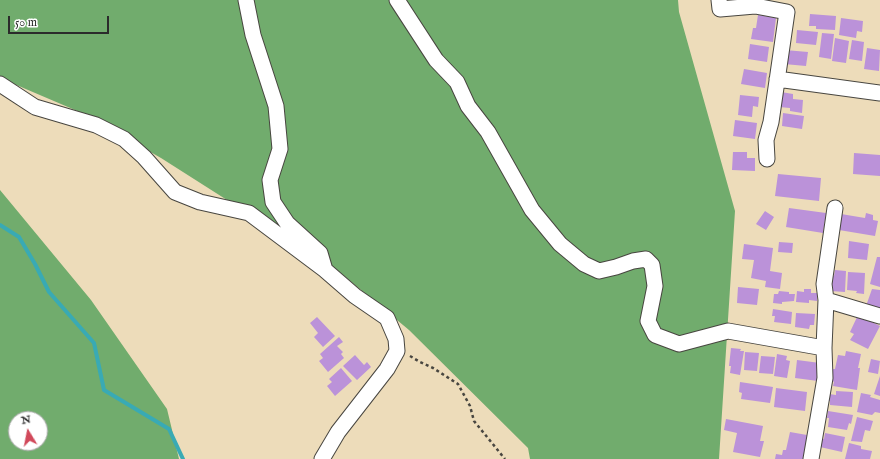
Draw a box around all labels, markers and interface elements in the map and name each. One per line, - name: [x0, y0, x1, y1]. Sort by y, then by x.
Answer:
- scale bar: [10, 8, 111, 34]
- text: 50 m: [15, 15, 37, 30]
- north arrow: [8, 411, 48, 451]
- text: N: [20, 412, 32, 428]

